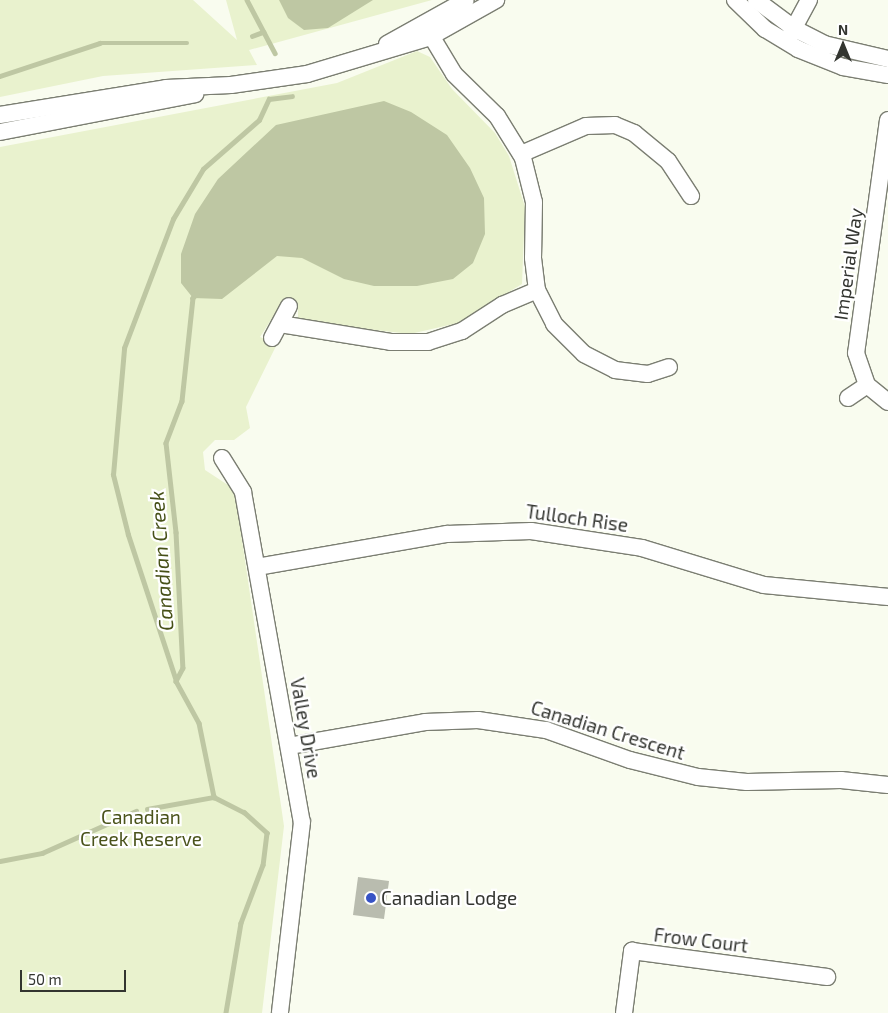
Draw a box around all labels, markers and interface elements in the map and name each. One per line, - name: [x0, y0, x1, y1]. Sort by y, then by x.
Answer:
- north arrow: [818, 20, 868, 70]
- text: N: [838, 21, 848, 38]
- street label: Imperial Way: [829, 206, 867, 322]
- water label: Canadian Creek: [144, 490, 178, 632]
- street label: Tulloch Rise: [524, 500, 630, 536]
- street label: Valley Drive: [286, 676, 326, 780]
- street label: Canadian Crescent: [528, 696, 688, 764]
- park label: Canadian Creek Reserve: [80, 806, 202, 850]
- place label: Canadian Lodge: [381, 887, 517, 909]
- marker: Canadian Lodge: [365, 892, 377, 904]
- street label: Frow Court: [652, 923, 750, 957]
- scale bar: [22, 960, 129, 992]
- text: 50 m: [28, 970, 62, 988]

